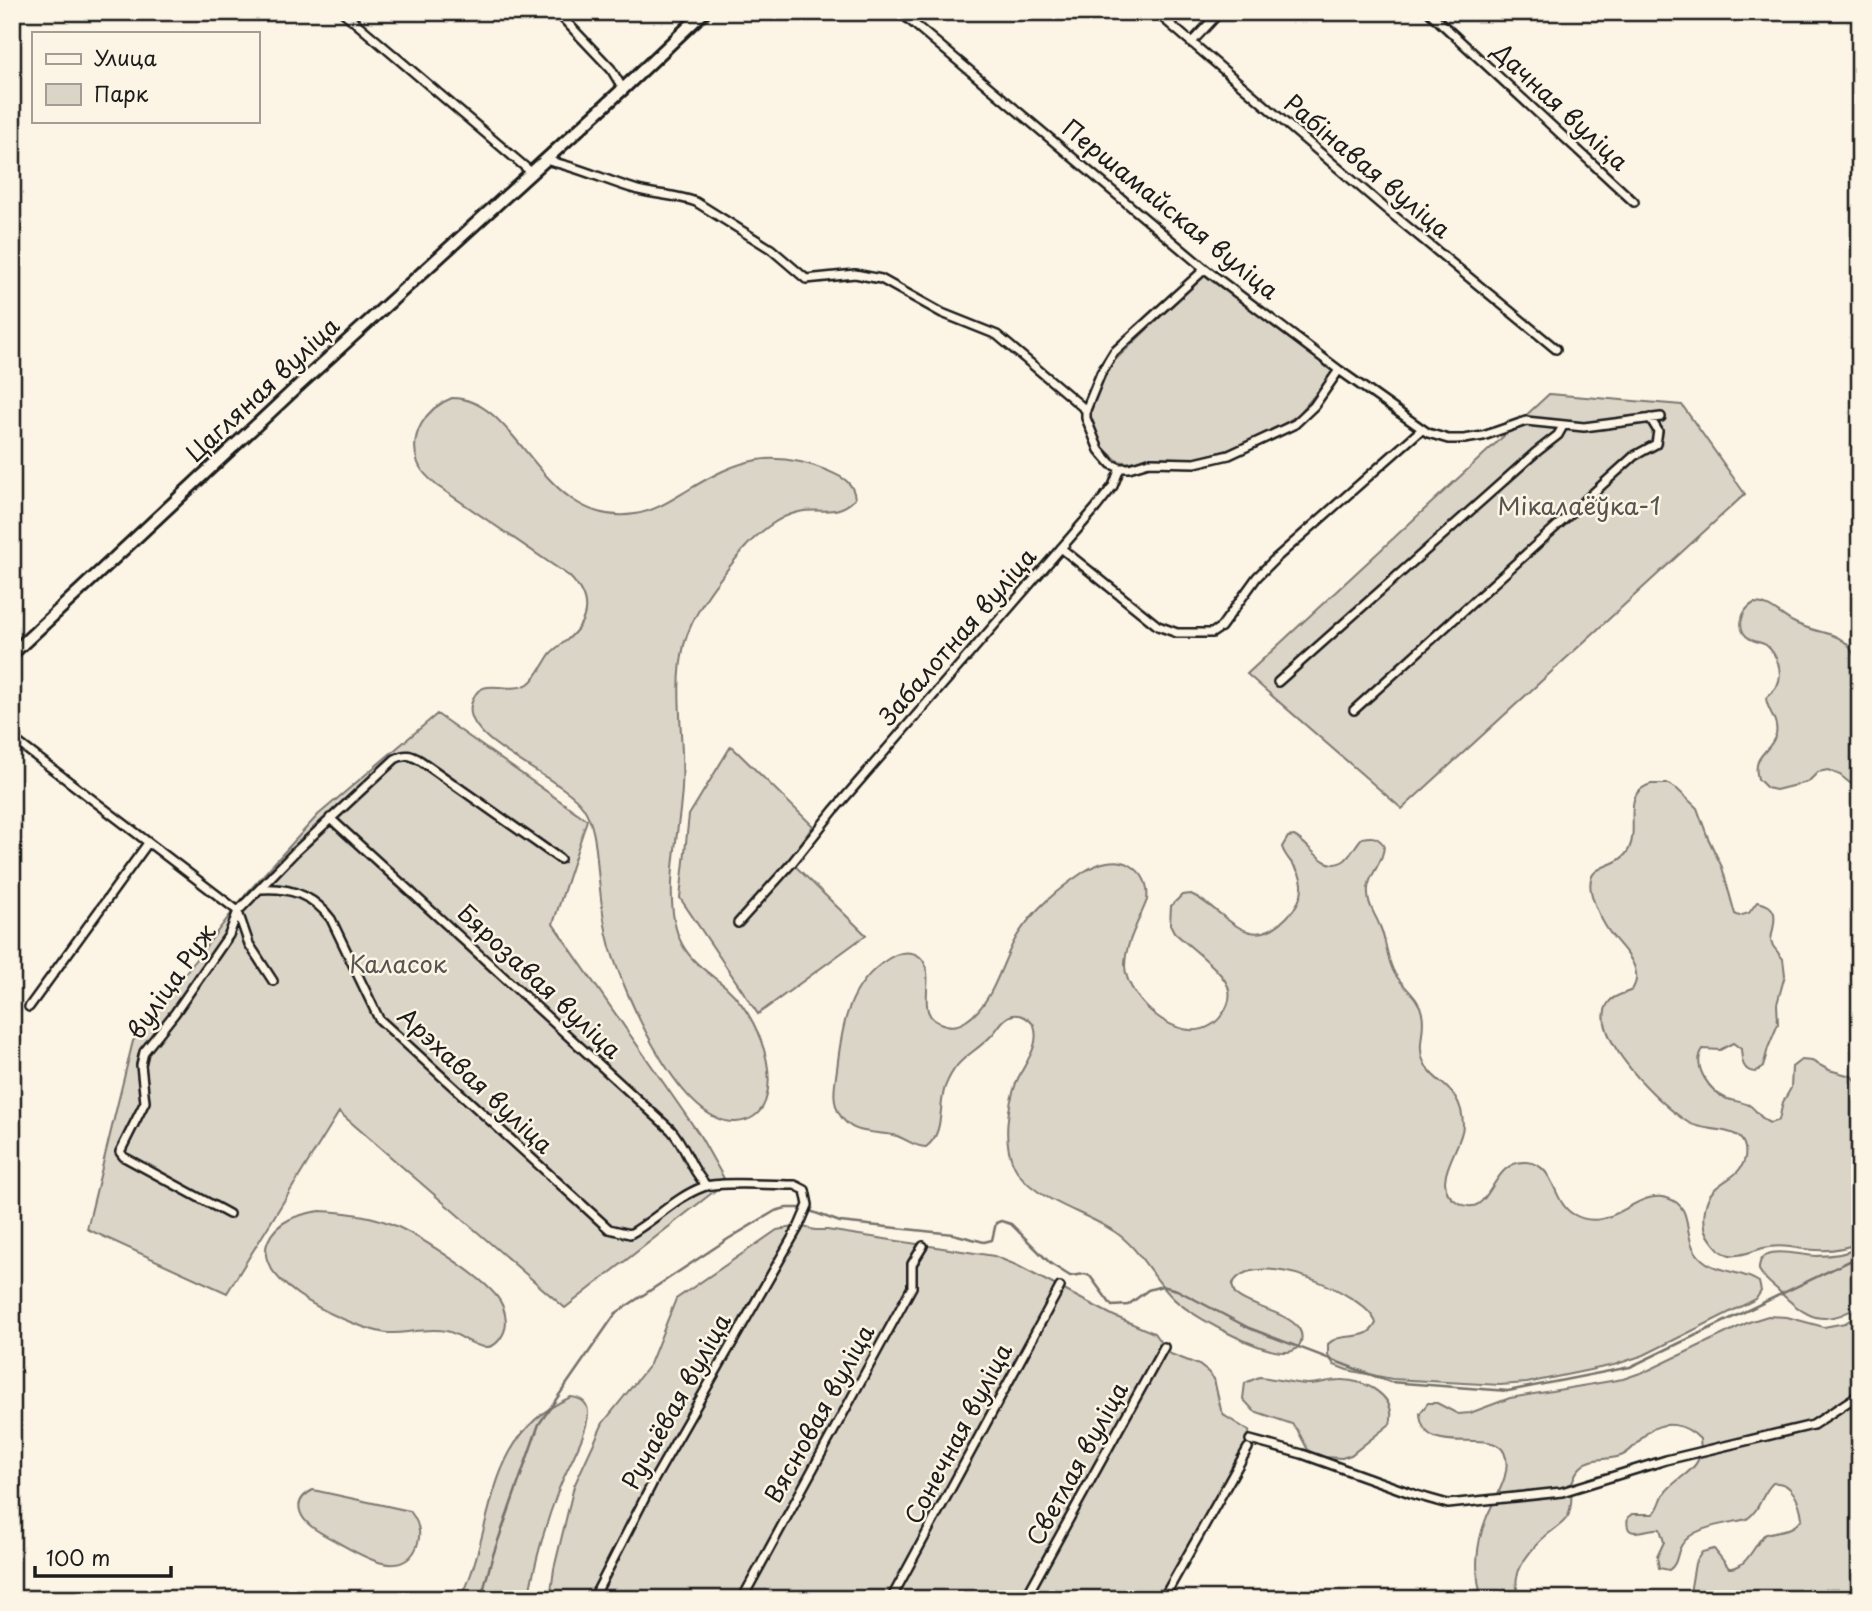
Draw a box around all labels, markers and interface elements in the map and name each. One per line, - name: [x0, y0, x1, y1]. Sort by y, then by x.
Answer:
- legend: [32, 32, 259, 122]
- street label: Дачная вуліца: [1484, 32, 1638, 179]
- text: Улица: [94, 41, 157, 73]
- text: Парк: [94, 77, 149, 109]
- street label: Рабінавая вуліца: [1277, 85, 1460, 246]
- street label: Першамайская вуліца: [1055, 110, 1287, 307]
- street label: Цагляная вуліца: [177, 307, 347, 470]
- park label: Мікалаёўка-1: [1498, 487, 1660, 523]
- street label: Забалотная вуліца: [868, 539, 1044, 733]
- street label: Бярозавая вуліца: [450, 895, 631, 1067]
- street label: вуліца Руж: [117, 916, 224, 1046]
- park label: Каласок: [349, 945, 448, 981]
- street label: Арэхавая вуліца: [391, 998, 562, 1161]
- street label: Ручаёвая вуліца: [612, 1306, 739, 1496]
- street label: Вясновая вуліца: [754, 1317, 882, 1509]
- street label: Сонечная вуліца: [894, 1336, 1020, 1530]
- street label: Светлая вуліца: [1016, 1374, 1136, 1552]
- scale bar: [35, 1534, 172, 1578]
- text: 100 m: [46, 1541, 110, 1573]

